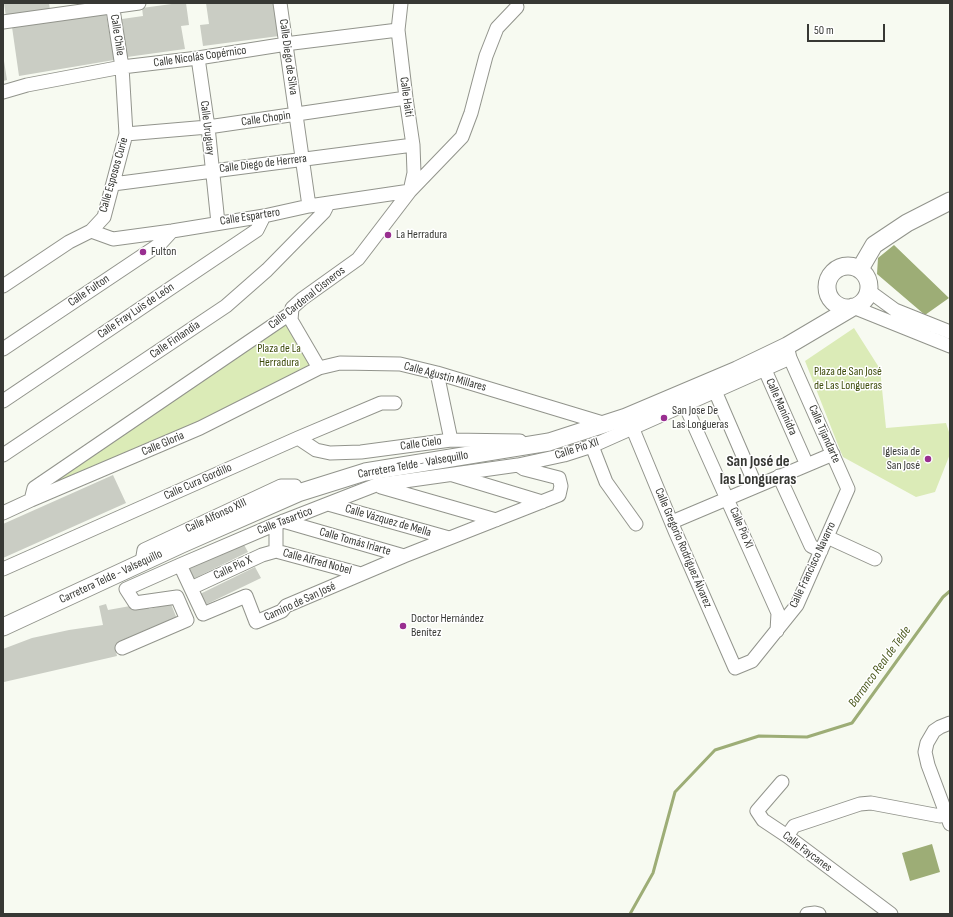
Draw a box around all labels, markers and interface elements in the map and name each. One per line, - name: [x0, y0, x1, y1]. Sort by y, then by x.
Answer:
- street label: Calle Chile: [107, 13, 127, 57]
- scale bar: [809, 16, 887, 42]
- street label: Calle Diego de Silva: [276, 18, 300, 96]
- text: 50 m: [814, 23, 834, 38]
- street label: Calle Nicolás Copérnico: [153, 43, 247, 71]
- street label: Calle Haití: [396, 76, 416, 118]
- street label: Calle Uruguay: [197, 100, 217, 156]
- street label: Calle Chopin: [240, 108, 292, 130]
- street label: Calle Esposos Curie: [96, 136, 132, 214]
- street label: Calle Diego de Herrera: [218, 151, 308, 177]
- street label: Calle Espartero: [219, 205, 281, 229]
- place label: La Herradura: [396, 228, 447, 242]
- marker: La Herradura: [383, 230, 393, 240]
- place label: Fulton: [151, 245, 176, 259]
- marker: Fulton: [138, 247, 148, 257]
- street label: Calle Cardenal Cisneros: [266, 264, 348, 332]
- street label: Calle Fulton: [66, 272, 112, 310]
- street label: Calle Fray Luis de León: [95, 280, 177, 342]
- street label: Calle Finlandia: [147, 318, 203, 362]
- park label: Plaza de La Herradura: [257, 342, 301, 370]
- street label: Calle Agustín Millares: [402, 359, 488, 395]
- park label: Plaza de San José de Las Longueras: [814, 365, 882, 393]
- street label: Calle Maninidra: [762, 376, 800, 438]
- street label: Calle Tijandarte: [805, 403, 843, 465]
- place label: San Jose De Las Longueras: [672, 404, 729, 432]
- marker: San Jose De Las Longueras: [659, 413, 669, 423]
- street label: Calle Gloria: [139, 429, 187, 459]
- street label: Calle Cielo: [399, 434, 443, 454]
- street label: Calle Pio XII: [553, 435, 601, 463]
- place label: Iglesia de San José: [883, 445, 920, 473]
- street label: Carretera Telde - Valsequillo: [357, 448, 469, 482]
- district label: San José de las Longueras: [720, 452, 796, 490]
- marker: Iglesia de San José: [923, 454, 933, 464]
- street label: Calle Cura Gordillo: [162, 461, 234, 503]
- street label: Calle Gregorio Rodríguez Álvarez: [651, 486, 715, 610]
- street label: Calle Alfonso XIII: [183, 496, 249, 536]
- street label: Calle Vázquez de Mella: [343, 502, 433, 540]
- street label: Calle Tasartico: [255, 504, 315, 538]
- street label: Calle Pío XI: [726, 505, 756, 551]
- street label: Calle Francisco Navarro: [787, 520, 839, 610]
- street label: Calle Tomás Iriarte: [318, 525, 392, 559]
- street label: Calle Alfred Nobel: [281, 546, 353, 578]
- street label: Carretera Telde - Valsequillo: [57, 547, 165, 607]
- street label: Calle Pio X: [212, 553, 254, 583]
- street label: Camino de San José: [262, 579, 338, 625]
- place label: Doctor Hernández Benítez: [411, 612, 484, 640]
- marker: Doctor Hernández Benítez: [398, 621, 408, 631]
- water label: Barranco Real de Telde: [845, 623, 915, 711]
- street label: Calle Faycanes: [779, 829, 835, 875]

